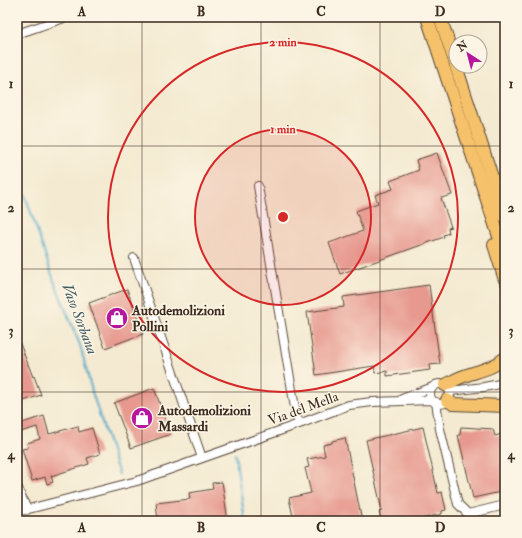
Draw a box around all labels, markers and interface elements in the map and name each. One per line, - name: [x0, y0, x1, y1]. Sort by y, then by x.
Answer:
- text: A: [77, 4, 87, 20]
- text: B: [197, 4, 205, 20]
- text: C: [316, 4, 326, 20]
- text: D: [435, 4, 446, 20]
- north arrow: [448, 34, 488, 74]
- text: 2 min: [269, 35, 297, 50]
- text: N: [454, 37, 471, 55]
- text: 1: [9, 76, 14, 92]
- text: 1: [509, 76, 514, 92]
- text: 1 min: [270, 122, 297, 137]
- text: 2: [8, 200, 15, 216]
- text: 2: [508, 200, 515, 216]
- centre of rings: [276, 210, 290, 224]
- water label: Vaso Sorbana: [57, 281, 102, 357]
- place label: Autodemolizioni Pollini: [131, 302, 225, 335]
- shop icon: Autodemolizioni Pollini: [104, 305, 130, 331]
- text: 3: [9, 323, 14, 339]
- text: 3: [509, 323, 514, 339]
- street label: Via del Mella: [266, 388, 341, 429]
- place label: Autodemolizioni Massardi: [157, 402, 251, 435]
- shop icon: Autodemolizioni Massardi: [129, 405, 155, 431]
- text: 4: [6, 447, 15, 463]
- text: 4: [506, 447, 515, 463]
- text: A: [77, 520, 87, 536]
- text: B: [197, 520, 205, 536]
- text: C: [316, 520, 326, 536]
- text: D: [435, 520, 446, 536]

